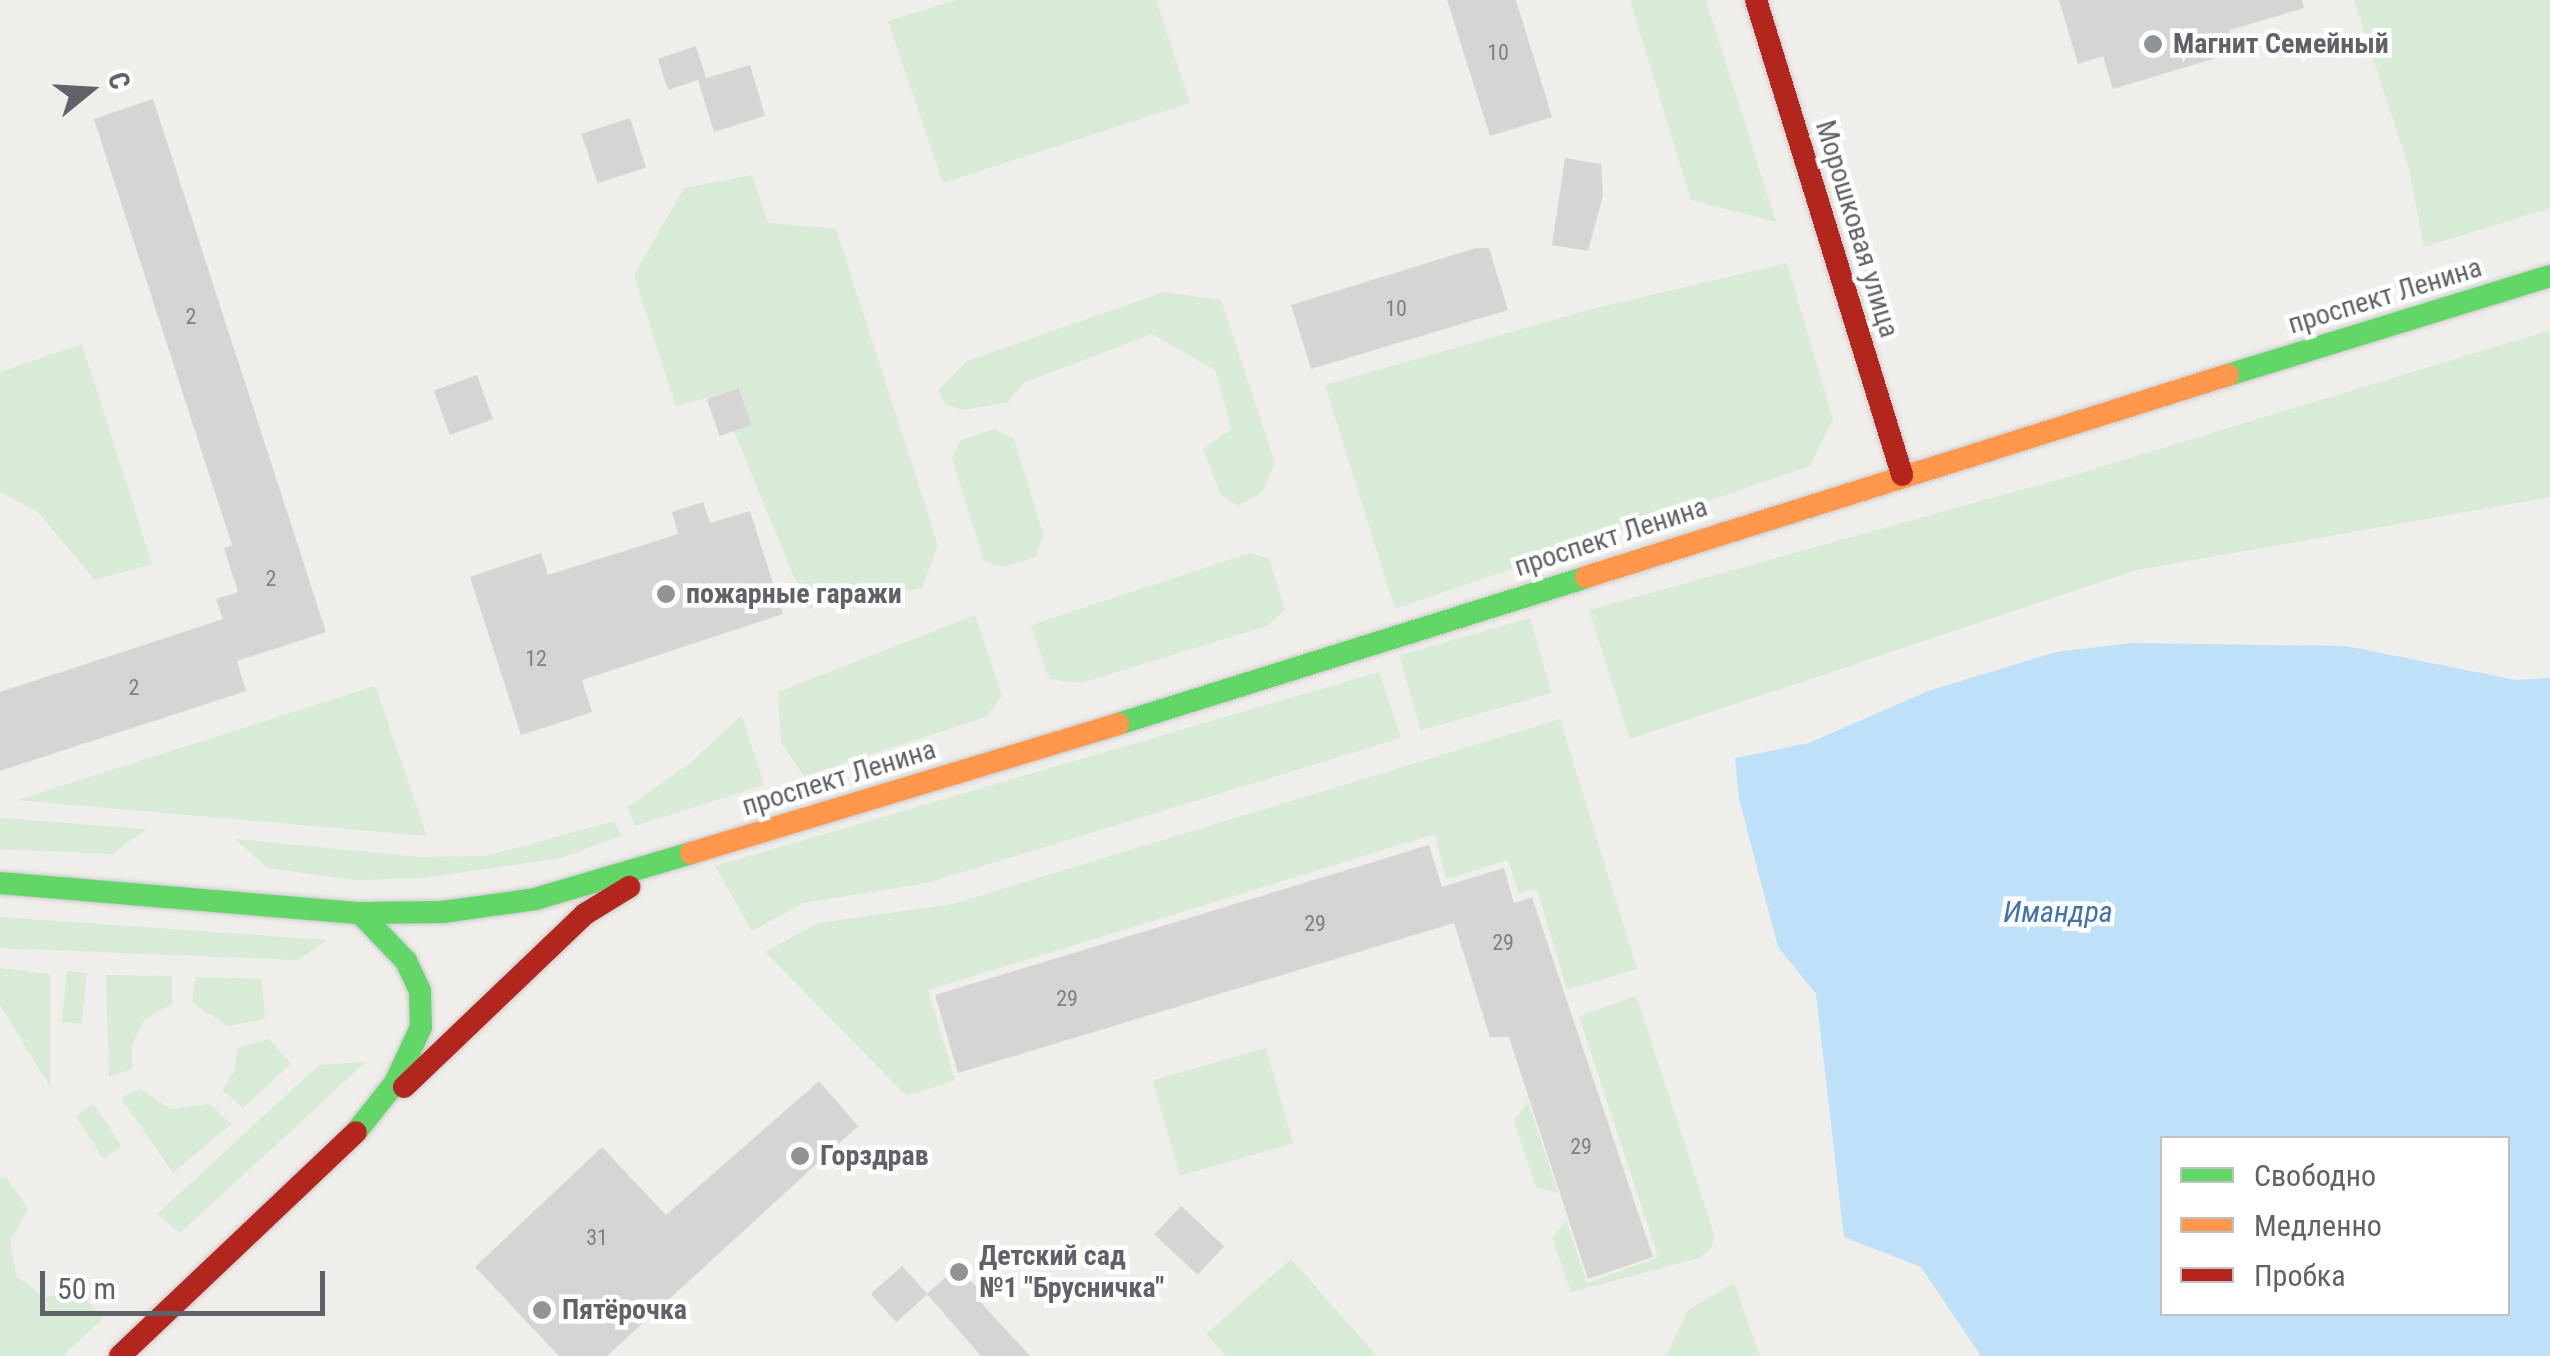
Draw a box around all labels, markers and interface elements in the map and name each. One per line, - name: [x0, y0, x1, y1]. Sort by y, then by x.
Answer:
- place label: Магнит Семейный: [2173, 27, 2389, 61]
- marker: Магнит Семейный: [2142, 33, 2164, 55]
- north arrow: [40, 40, 140, 140]
- house number: 10: [1487, 40, 1509, 66]
- text: С: [101, 68, 137, 93]
- street label: Морошковая улица: [1808, 116, 1906, 342]
- street label: проспект Ленина: [2284, 251, 2486, 341]
- house number: 10: [1385, 296, 1407, 322]
- house number: 2: [186, 304, 196, 330]
- street label: проспект Ленина: [1510, 490, 1712, 584]
- house number: 2: [266, 566, 276, 592]
- place label: пожарные гаражи: [686, 577, 902, 611]
- marker: пожарные гаражи: [655, 583, 677, 605]
- house number: 12: [525, 646, 547, 672]
- house number: 2: [129, 675, 139, 701]
- street label: проспект Ленина: [738, 733, 940, 823]
- water label: Имандра: [2003, 894, 2113, 930]
- house number: 29: [1304, 911, 1326, 937]
- house number: 29: [1492, 930, 1514, 956]
- house number: 29: [1056, 986, 1078, 1012]
- house number: 29: [1570, 1134, 1592, 1160]
- legend: [2160, 1136, 2510, 1316]
- place label: Горздрав: [820, 1139, 929, 1173]
- marker: Горздрав: [789, 1145, 811, 1167]
- text: Свободно: [2254, 1158, 2376, 1193]
- text: Медленно: [2254, 1208, 2382, 1243]
- house number: 31: [586, 1225, 608, 1251]
- place label: Детский сад №1 "Брусничка": [979, 1239, 1164, 1305]
- scale bar: [45, 1251, 330, 1313]
- text: Пробка: [2254, 1258, 2346, 1293]
- marker: Детский сад №1 "Брусничка": [948, 1261, 970, 1283]
- text: 50 m: [57, 1271, 116, 1306]
- place label: Пятёрочка: [562, 1293, 687, 1327]
- marker: Пятёрочка: [531, 1299, 553, 1321]

